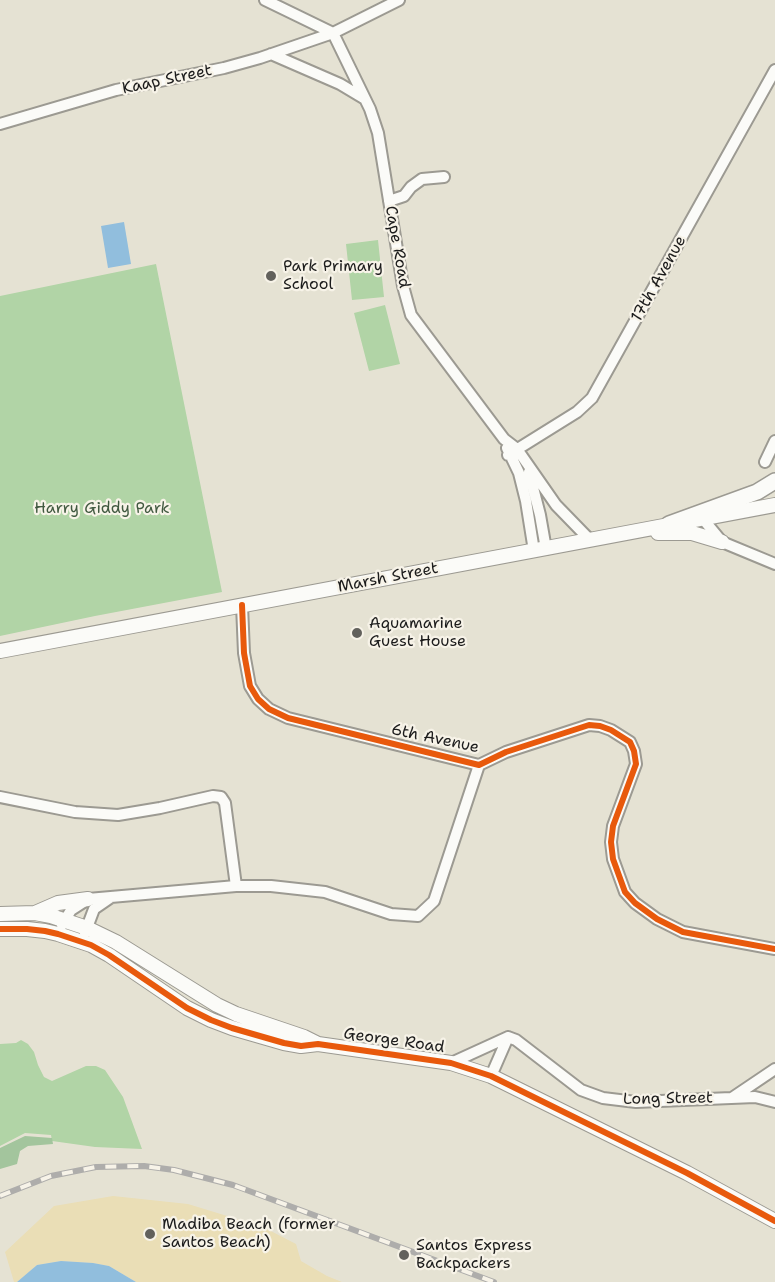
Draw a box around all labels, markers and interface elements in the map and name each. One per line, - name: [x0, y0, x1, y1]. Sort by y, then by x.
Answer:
- street label: Kaap Street: [120, 61, 214, 99]
- street label: Cape Road: [380, 204, 414, 290]
- street label: 17th Avenue: [627, 233, 691, 325]
- place label: Park Primary School: [283, 257, 383, 295]
- marker: Park Primary School: [264, 269, 278, 283]
- park label: Harry Giddy Park: [34, 499, 170, 519]
- street label: Marsh Street: [336, 559, 440, 597]
- place label: Aquamarine Guest House: [369, 614, 466, 652]
- marker: Aquamarine Guest House: [350, 626, 364, 640]
- street label: 6th Avenue: [389, 720, 481, 758]
- street label: George Road: [342, 1024, 446, 1058]
- street label: Long Street: [623, 1089, 713, 1109]
- place label: Madiba Beach (former Santos Beach): [162, 1215, 336, 1253]
- marker: Madiba Beach (former Santos Beach): [143, 1227, 157, 1241]
- place label: Santos Express Backpackers: [416, 1236, 532, 1274]
- marker: Santos Express Backpackers: [397, 1248, 411, 1262]

